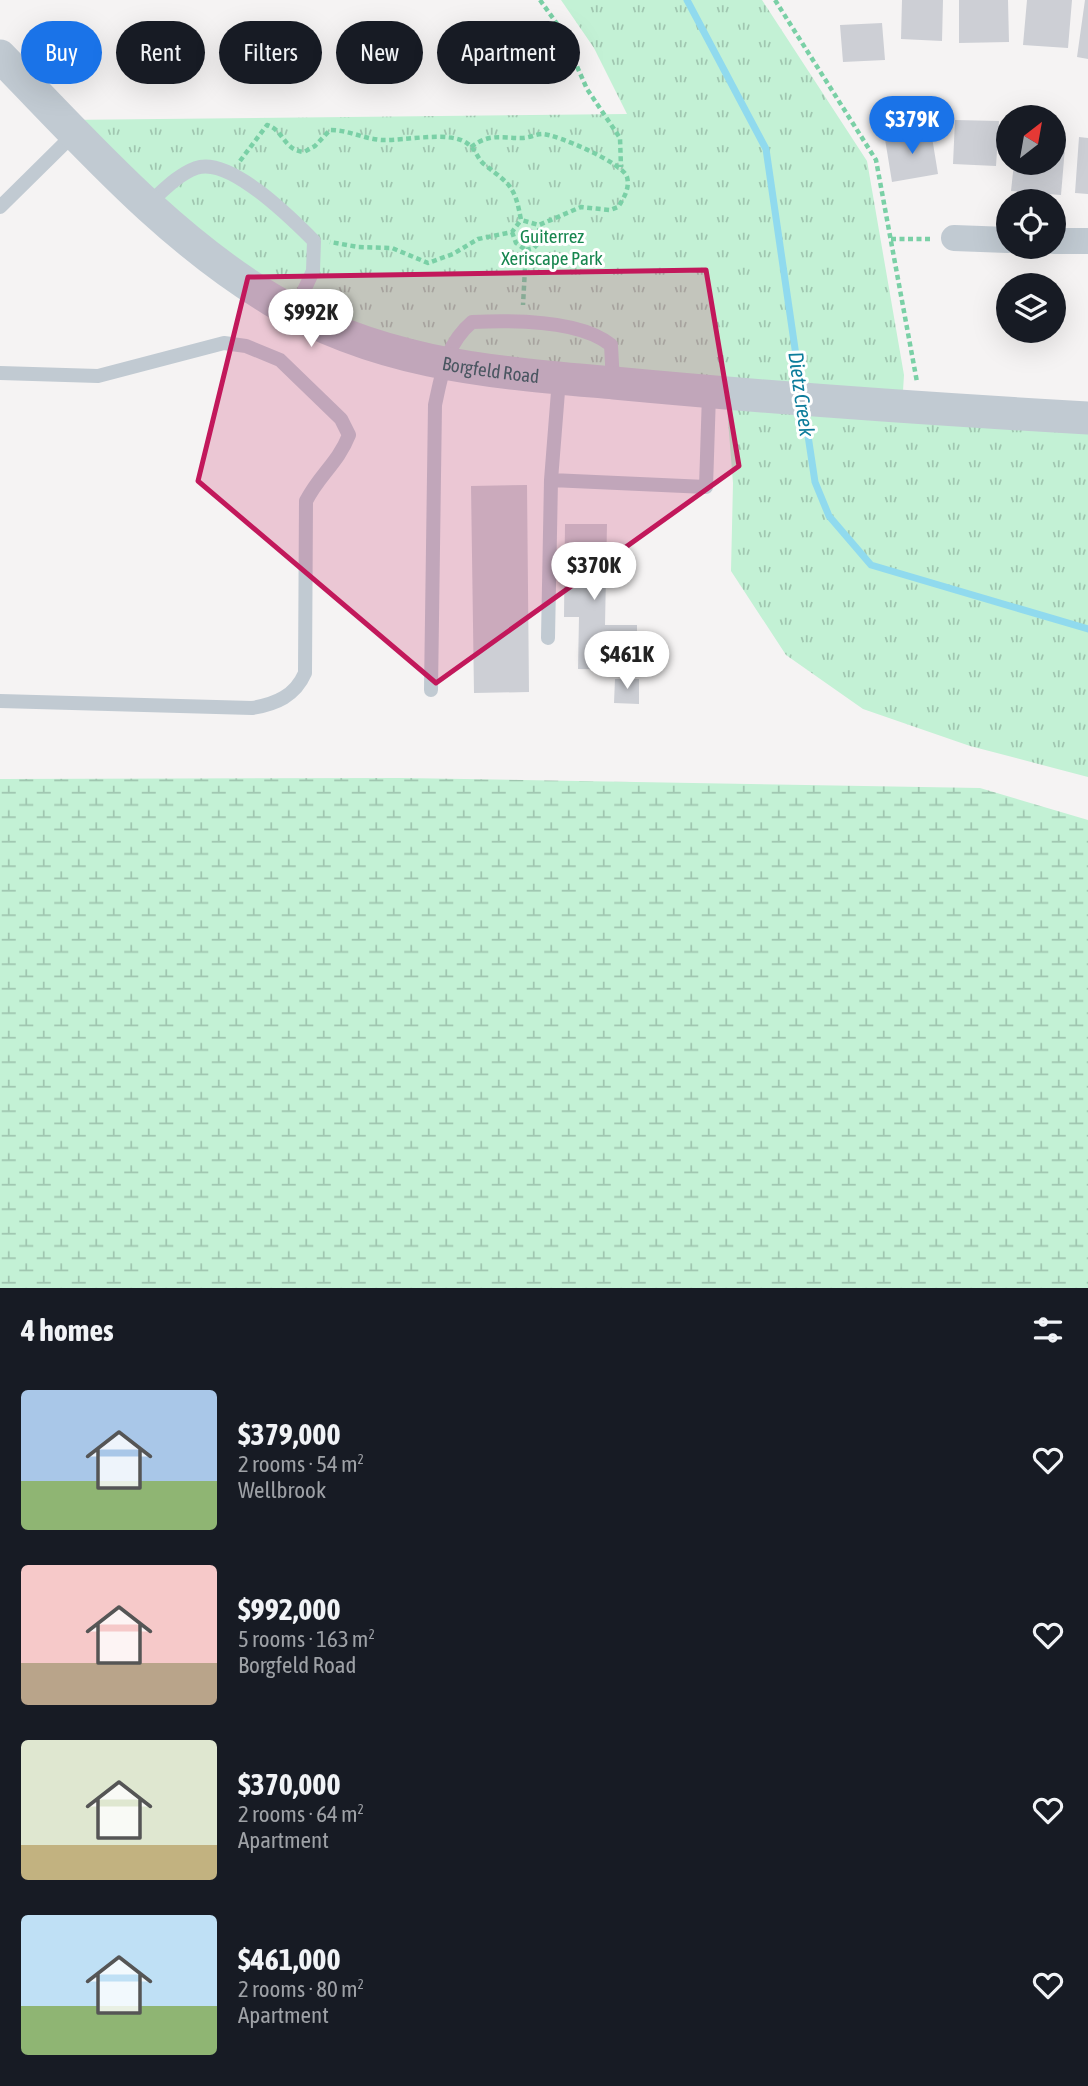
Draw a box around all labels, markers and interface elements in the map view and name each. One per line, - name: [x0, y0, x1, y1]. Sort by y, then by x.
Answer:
- chip: Buy: [21, 21, 102, 84]
- chip: Rent: [116, 21, 205, 84]
- chip: Filters: [219, 21, 322, 84]
- chip: New: [336, 21, 423, 84]
- chip: Apartment: [437, 21, 580, 84]
- pin: $379K: [863, 96, 961, 156]
- north arrow: [996, 105, 1066, 175]
- map controls: [996, 105, 1066, 343]
- text: $379K: [885, 106, 939, 132]
- button: locate: [996, 189, 1066, 259]
- park label: Guiterrez Xeriscape Park: [501, 225, 603, 269]
- button: layers: [996, 273, 1066, 343]
- pin: $992K: [262, 290, 360, 349]
- text: $992K: [284, 299, 338, 325]
- water label: Dietz Creek: [784, 350, 820, 439]
- street label: Borgfeld Road: [440, 352, 540, 387]
- pin: $370K: [545, 542, 643, 602]
- text: $370K: [567, 552, 621, 578]
- pin: $461K: [578, 632, 676, 691]
- text: $461K: [600, 641, 654, 667]
- icon: filters: [1029, 1311, 1067, 1349]
- text: 4 homes: [21, 1313, 114, 1347]
- text: $379,000: [238, 1417, 341, 1451]
- icon: home: [77, 1418, 161, 1502]
- icon: heart: [1029, 1441, 1067, 1479]
- text: 2 rooms · 54 m²: [238, 1451, 364, 1477]
- text: Wellbrook: [238, 1477, 326, 1503]
- text: $992,000: [238, 1592, 341, 1626]
- icon: home: [77, 1593, 161, 1677]
- icon: heart: [1029, 1616, 1067, 1654]
- text: 5 rooms · 163 m²: [238, 1626, 375, 1652]
- text: Borgfeld Road: [238, 1652, 356, 1678]
- text: $370,000: [238, 1767, 341, 1801]
- icon: home: [77, 1768, 161, 1852]
- icon: heart: [1029, 1791, 1067, 1829]
- text: 2 rooms · 64 m²: [238, 1801, 364, 1827]
- text: Apartment: [238, 1827, 329, 1853]
- text: $461,000: [238, 1942, 341, 1976]
- icon: home: [77, 1943, 161, 2027]
- icon: heart: [1029, 1966, 1067, 2004]
- text: 2 rooms · 80 m²: [238, 1976, 364, 2002]
- text: Apartment: [238, 2002, 329, 2028]

